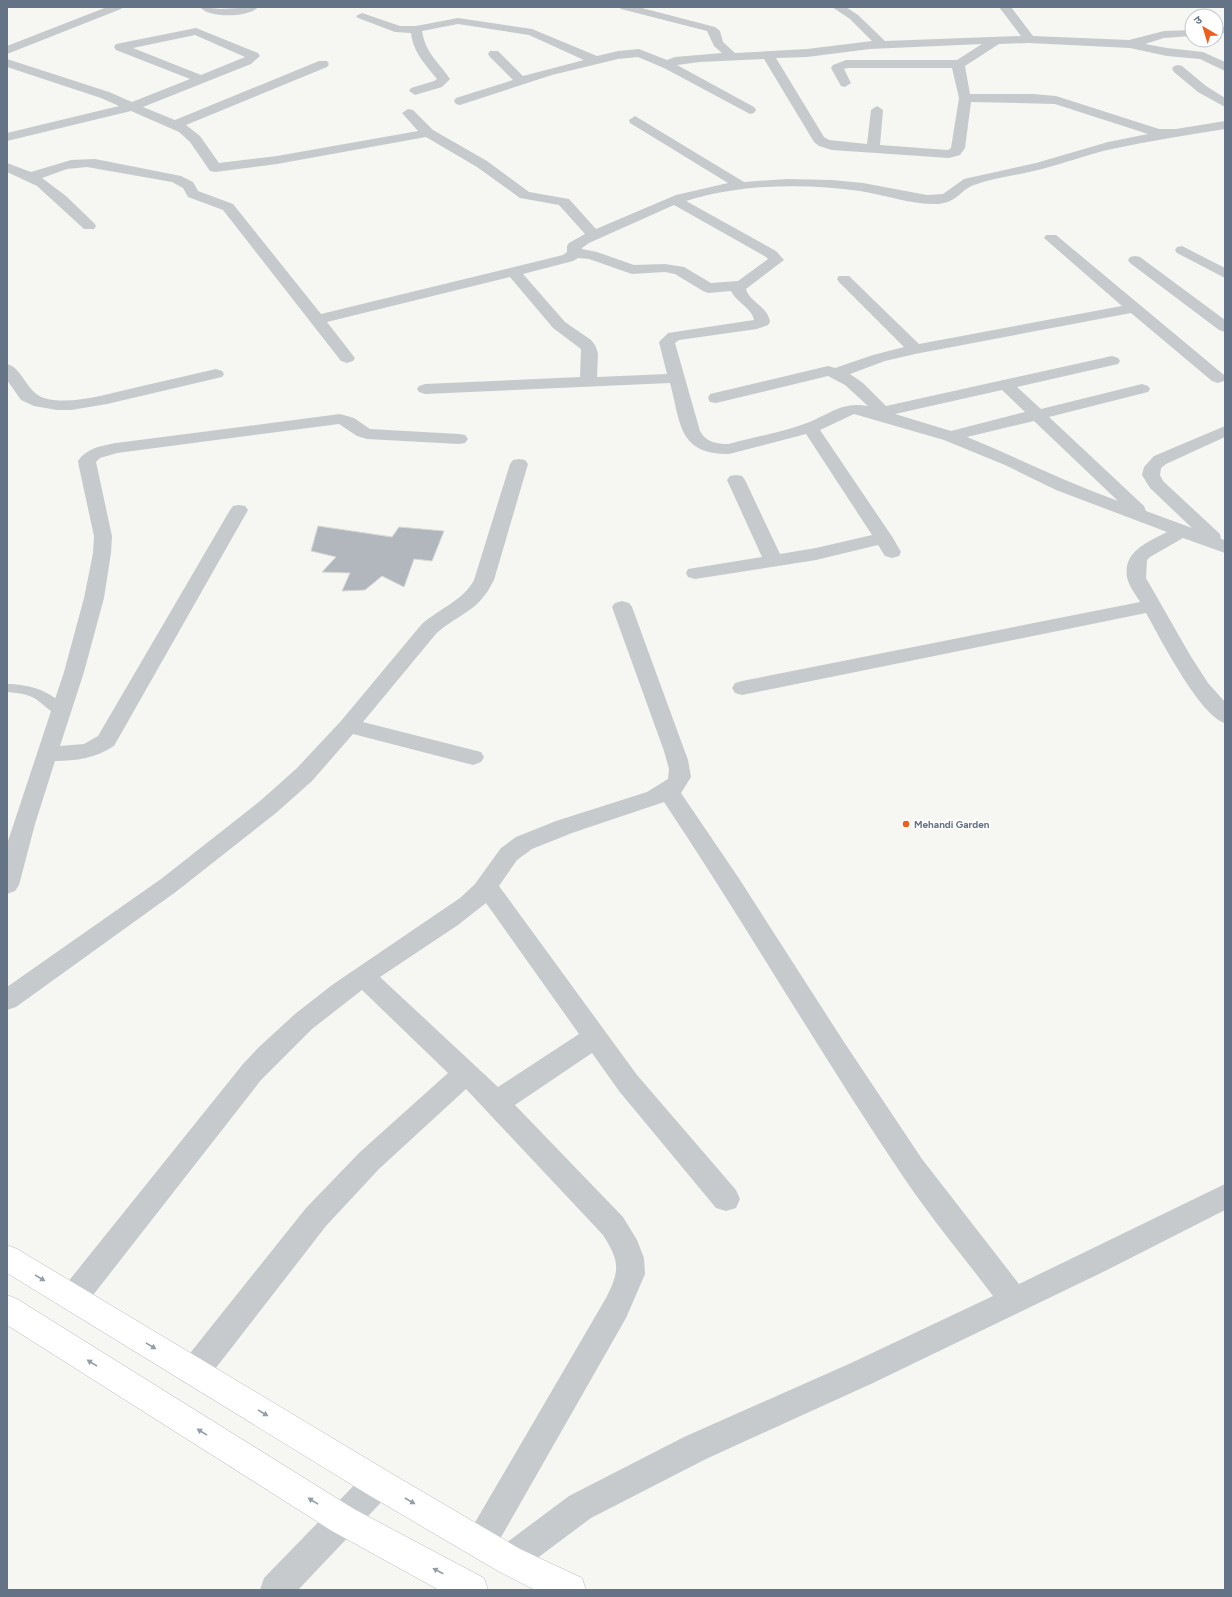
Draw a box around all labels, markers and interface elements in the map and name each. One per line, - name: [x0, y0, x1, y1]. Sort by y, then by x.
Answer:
- north arrow: [1184, 8, 1224, 48]
- text: उ: [1192, 13, 1205, 28]
- place label: Mehandi Garden: [914, 818, 990, 831]
- marker: Mehandi Garden: [901, 819, 911, 829]
- one-way arrow: [34, 1275, 46, 1282]
- one-way arrow: [146, 1342, 156, 1350]
- one-way arrow: [87, 1359, 97, 1367]
- one-way arrow: [257, 1410, 269, 1417]
- one-way arrow: [197, 1428, 207, 1436]
- one-way arrow: [307, 1497, 318, 1505]
- one-way arrow: [404, 1498, 416, 1505]
- one-way arrow: [432, 1568, 444, 1575]

